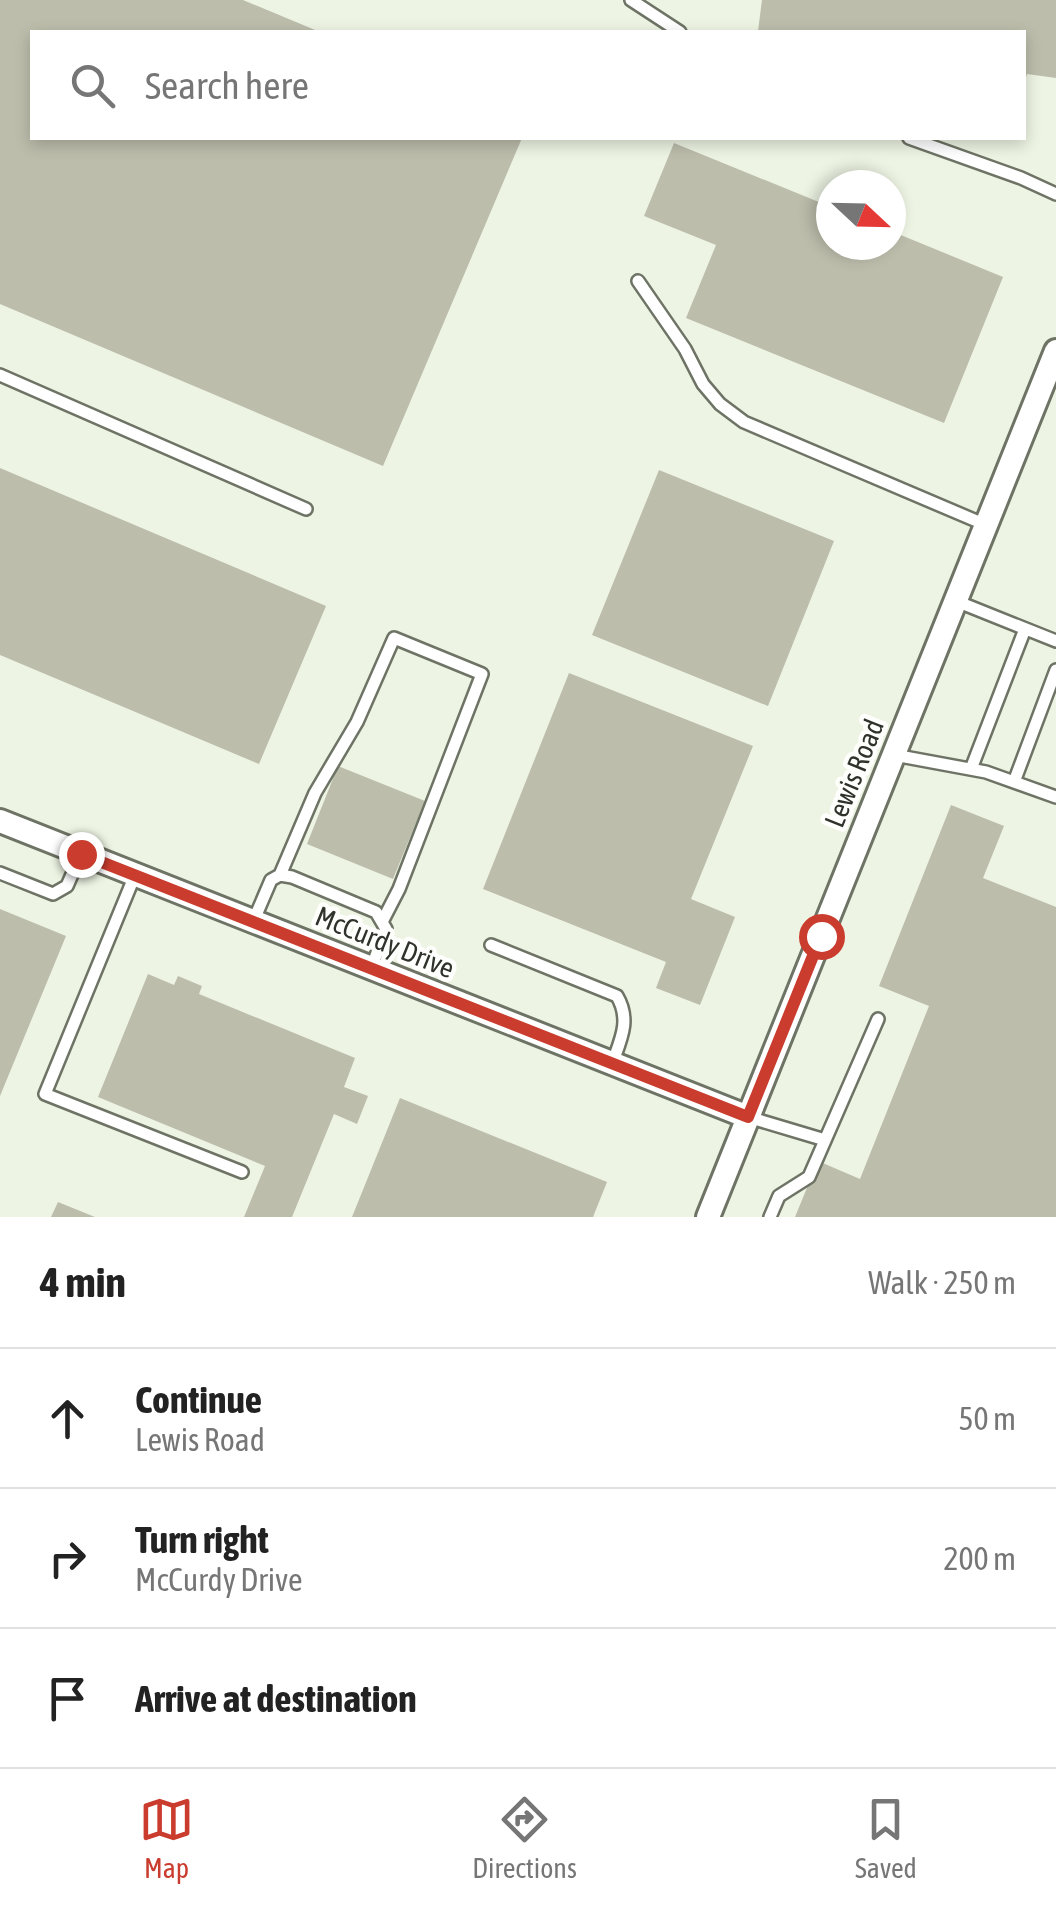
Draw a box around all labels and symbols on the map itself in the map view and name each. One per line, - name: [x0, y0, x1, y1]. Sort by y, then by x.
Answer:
- north arrow: [816, 170, 906, 260]
- street label: Lewis Road: [818, 714, 890, 832]
- route end: [59, 832, 105, 878]
- street label: McCurdy Drive: [311, 900, 459, 984]
- route start: [799, 914, 845, 960]

